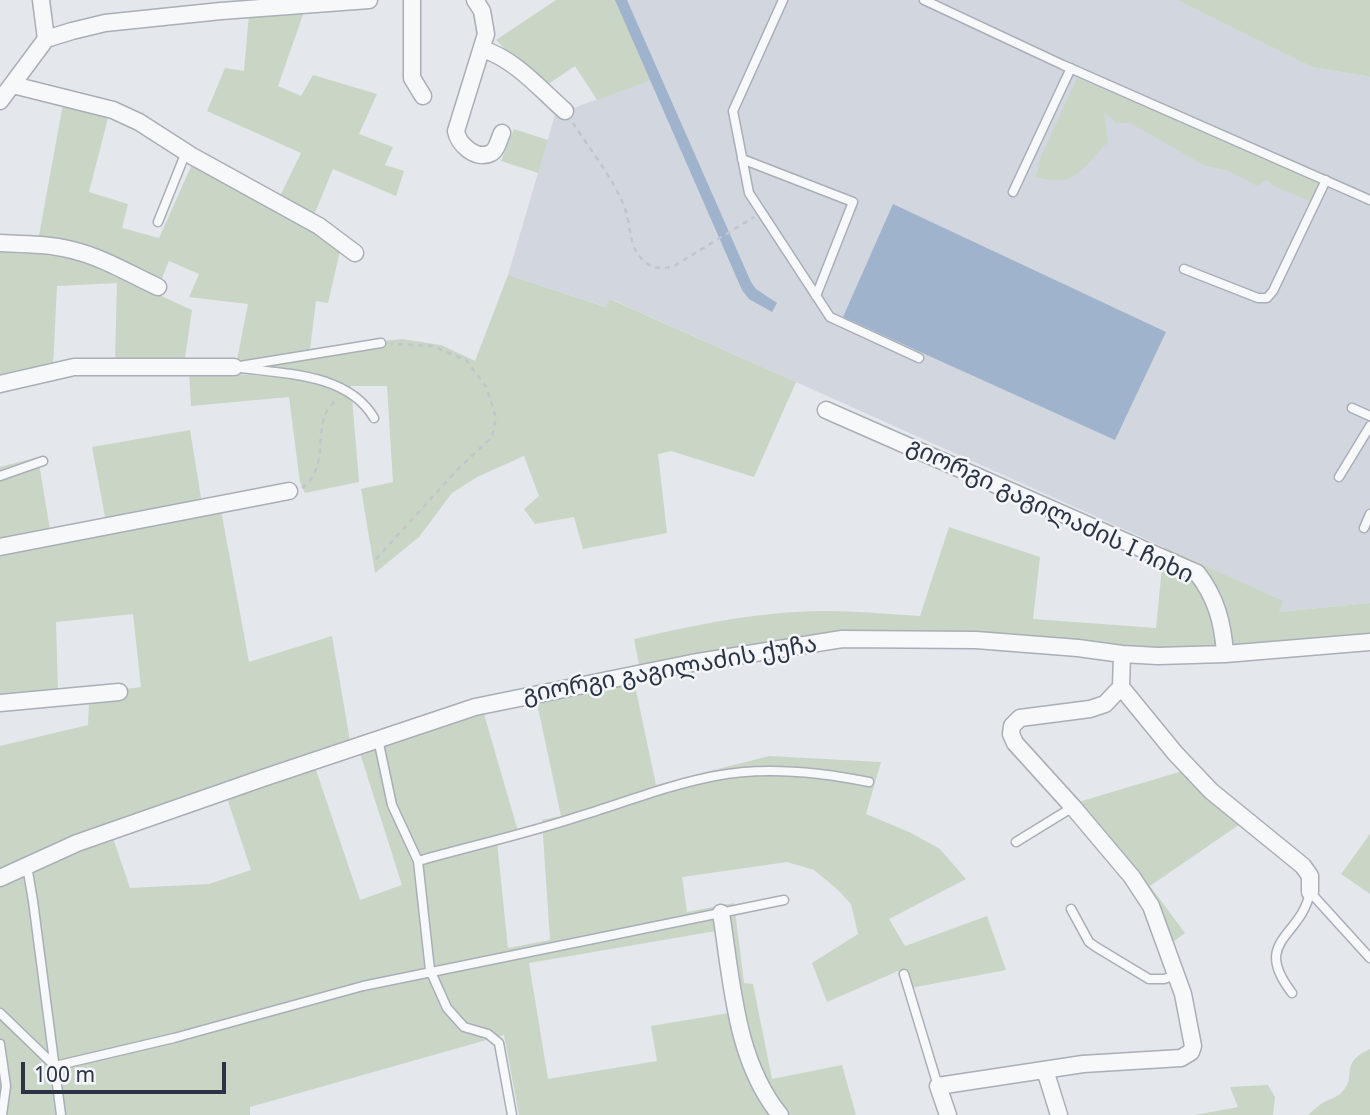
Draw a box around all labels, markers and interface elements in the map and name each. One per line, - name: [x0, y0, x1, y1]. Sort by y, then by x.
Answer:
- street label: გიორგი გაგილაძის I ჩიხი: [902, 432, 1198, 590]
- street label: გიორგი გაგილაძის ქუჩა: [521, 630, 819, 710]
- scale bar: [24, 1048, 229, 1092]
- text: 100 m: [34, 1060, 95, 1088]

